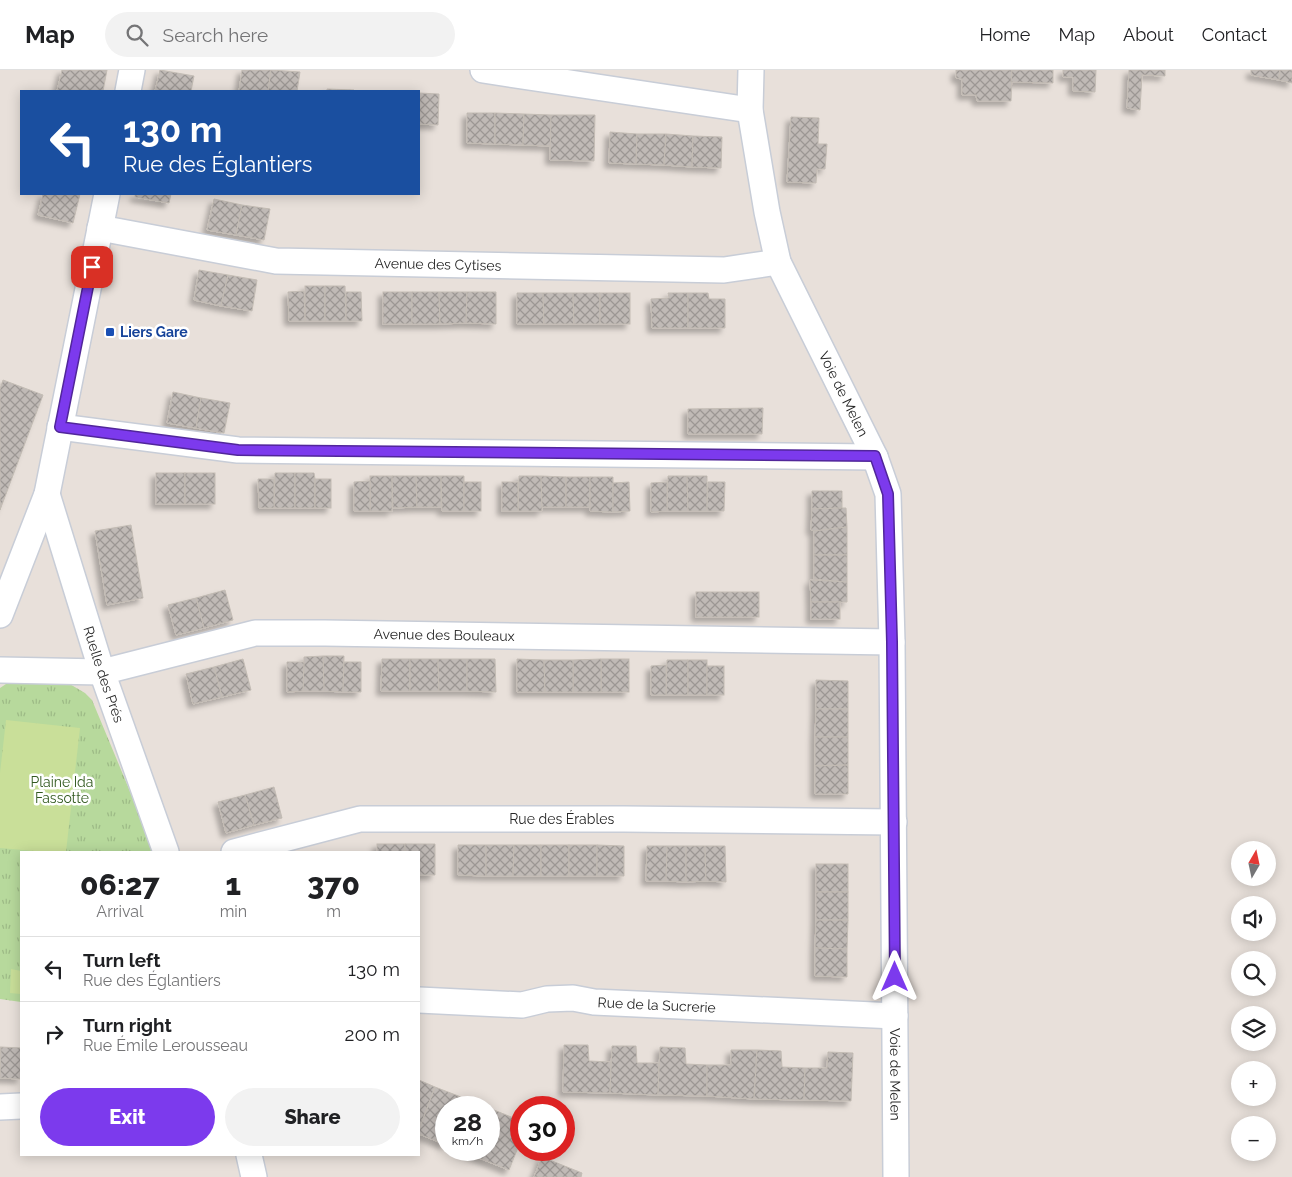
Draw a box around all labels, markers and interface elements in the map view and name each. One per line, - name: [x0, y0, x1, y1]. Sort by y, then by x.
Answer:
- search box: [105, 12, 455, 57]
- text: Map: [25, 20, 75, 49]
- icon: search: [123, 21, 151, 49]
- text: Search here: [163, 24, 268, 46]
- text: Home: [979, 24, 1030, 45]
- text: Map: [1058, 24, 1095, 45]
- text: About: [1123, 24, 1174, 45]
- text: Contact: [1202, 24, 1267, 45]
- text: 130 m: [123, 109, 222, 150]
- icon: left: [40, 110, 105, 175]
- text: Rue des Églantiers: [123, 151, 312, 177]
- pin: [71, 246, 113, 288]
- icon: arrive: [78, 253, 106, 281]
- street label: Avenue des Cytises: [374, 255, 502, 274]
- place label: Liers Gare: [120, 324, 188, 340]
- marker: Liers Gare: [104, 326, 116, 338]
- street label: Voie de Melen: [816, 349, 871, 439]
- street label: Ruelle des Prés: [80, 624, 127, 725]
- street label: Avenue des Bouleaux: [373, 626, 515, 644]
- park label: Plaine Ida Fassotte: [31, 774, 93, 806]
- street label: Rue des Érables: [509, 810, 614, 827]
- north arrow: [1231, 841, 1276, 886]
- map controls: [1231, 841, 1276, 1161]
- text: 06:27: [80, 867, 160, 902]
- text: 1: [226, 867, 241, 902]
- text: 370: [307, 867, 360, 902]
- button: sound: [1231, 896, 1276, 941]
- text: Arrival: [96, 902, 143, 921]
- text: min: [220, 902, 247, 921]
- text: m: [326, 902, 341, 921]
- text: Turn left: [83, 949, 160, 971]
- position arrow: [868, 950, 920, 1002]
- button: search: [1231, 951, 1276, 996]
- icon: left: [40, 955, 68, 983]
- text: 130 m: [348, 958, 400, 980]
- text: Rue des Églantiers: [83, 971, 221, 990]
- street label: Rue de la Sucrerie: [597, 994, 716, 1016]
- button: layers: [1231, 1006, 1276, 1051]
- text: Turn right: [83, 1014, 172, 1036]
- icon: right: [40, 1020, 68, 1048]
- text: 200 m: [345, 1023, 400, 1045]
- street label: Voie de Melen: [887, 1028, 904, 1121]
- text: Rue Émile Lerousseau: [83, 1036, 248, 1055]
- button: +: [1231, 1061, 1276, 1106]
- button: Exit: [40, 1088, 215, 1146]
- button: Share: [225, 1088, 400, 1146]
- speed limit sign: 30: [510, 1096, 575, 1161]
- text: 28: [453, 1107, 482, 1137]
- button: −: [1231, 1116, 1276, 1161]
- text: km/h: [452, 1134, 483, 1148]

